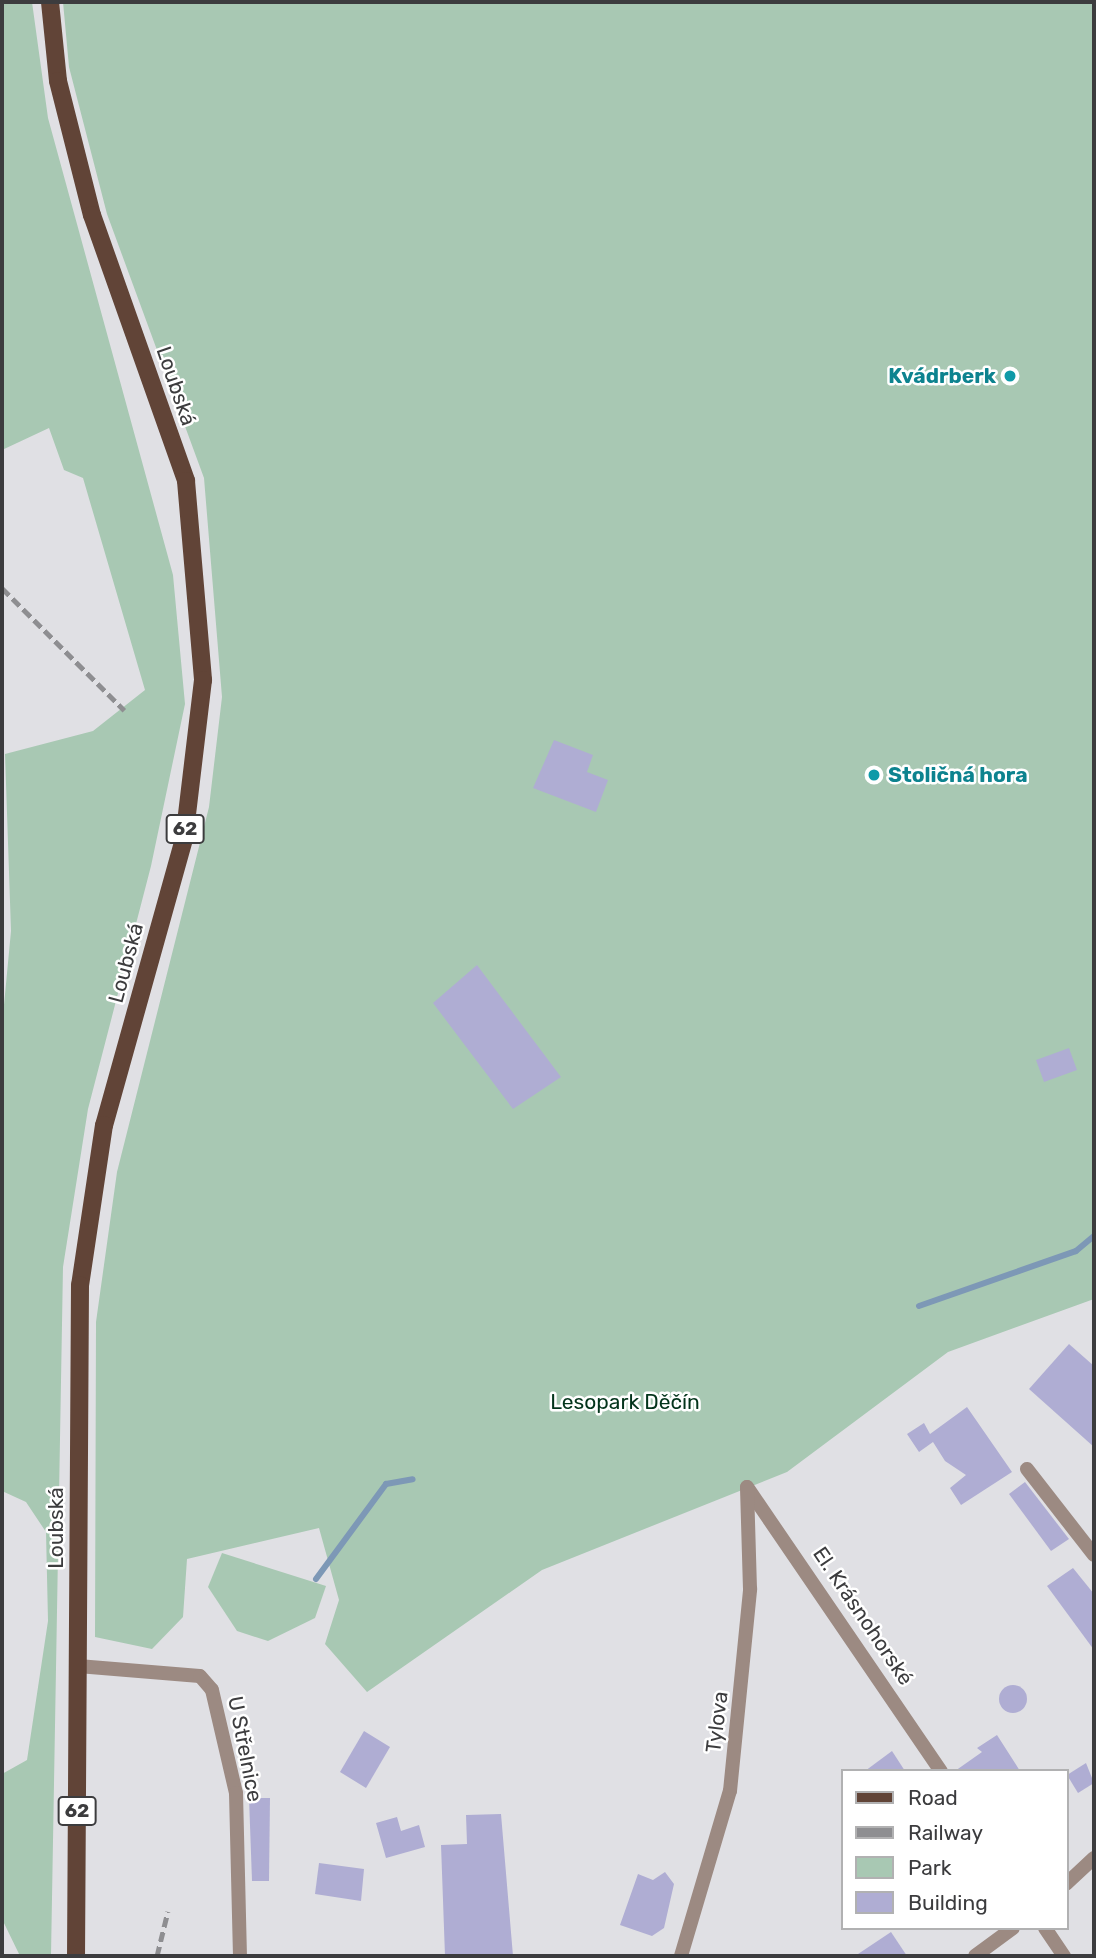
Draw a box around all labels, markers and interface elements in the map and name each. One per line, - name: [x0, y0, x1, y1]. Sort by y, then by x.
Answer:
- street label: Loubská: [151, 343, 201, 429]
- place label: Kvádrberk: [888, 363, 996, 389]
- marker: Kvádrberk: [1002, 368, 1018, 384]
- place label: Stoličná hora: [888, 762, 1028, 788]
- marker: Stoličná hora: [866, 767, 882, 783]
- road number: 62: [164, 814, 206, 844]
- street label: Loubská: [103, 920, 149, 1006]
- park label: Lesopark Děčín: [550, 1389, 700, 1415]
- street label: Loubská: [43, 1487, 69, 1569]
- street label: El. Krásnohorské: [807, 1542, 919, 1690]
- street label: Tylova: [701, 1690, 733, 1754]
- street label: U Střelnice: [222, 1694, 268, 1804]
- legend: [841, 1769, 1068, 1930]
- text: Road: [908, 1785, 958, 1810]
- road number: 62: [56, 1796, 98, 1826]
- text: Railway: [908, 1820, 983, 1845]
- text: Park: [908, 1855, 952, 1880]
- text: Building: [908, 1890, 988, 1915]

